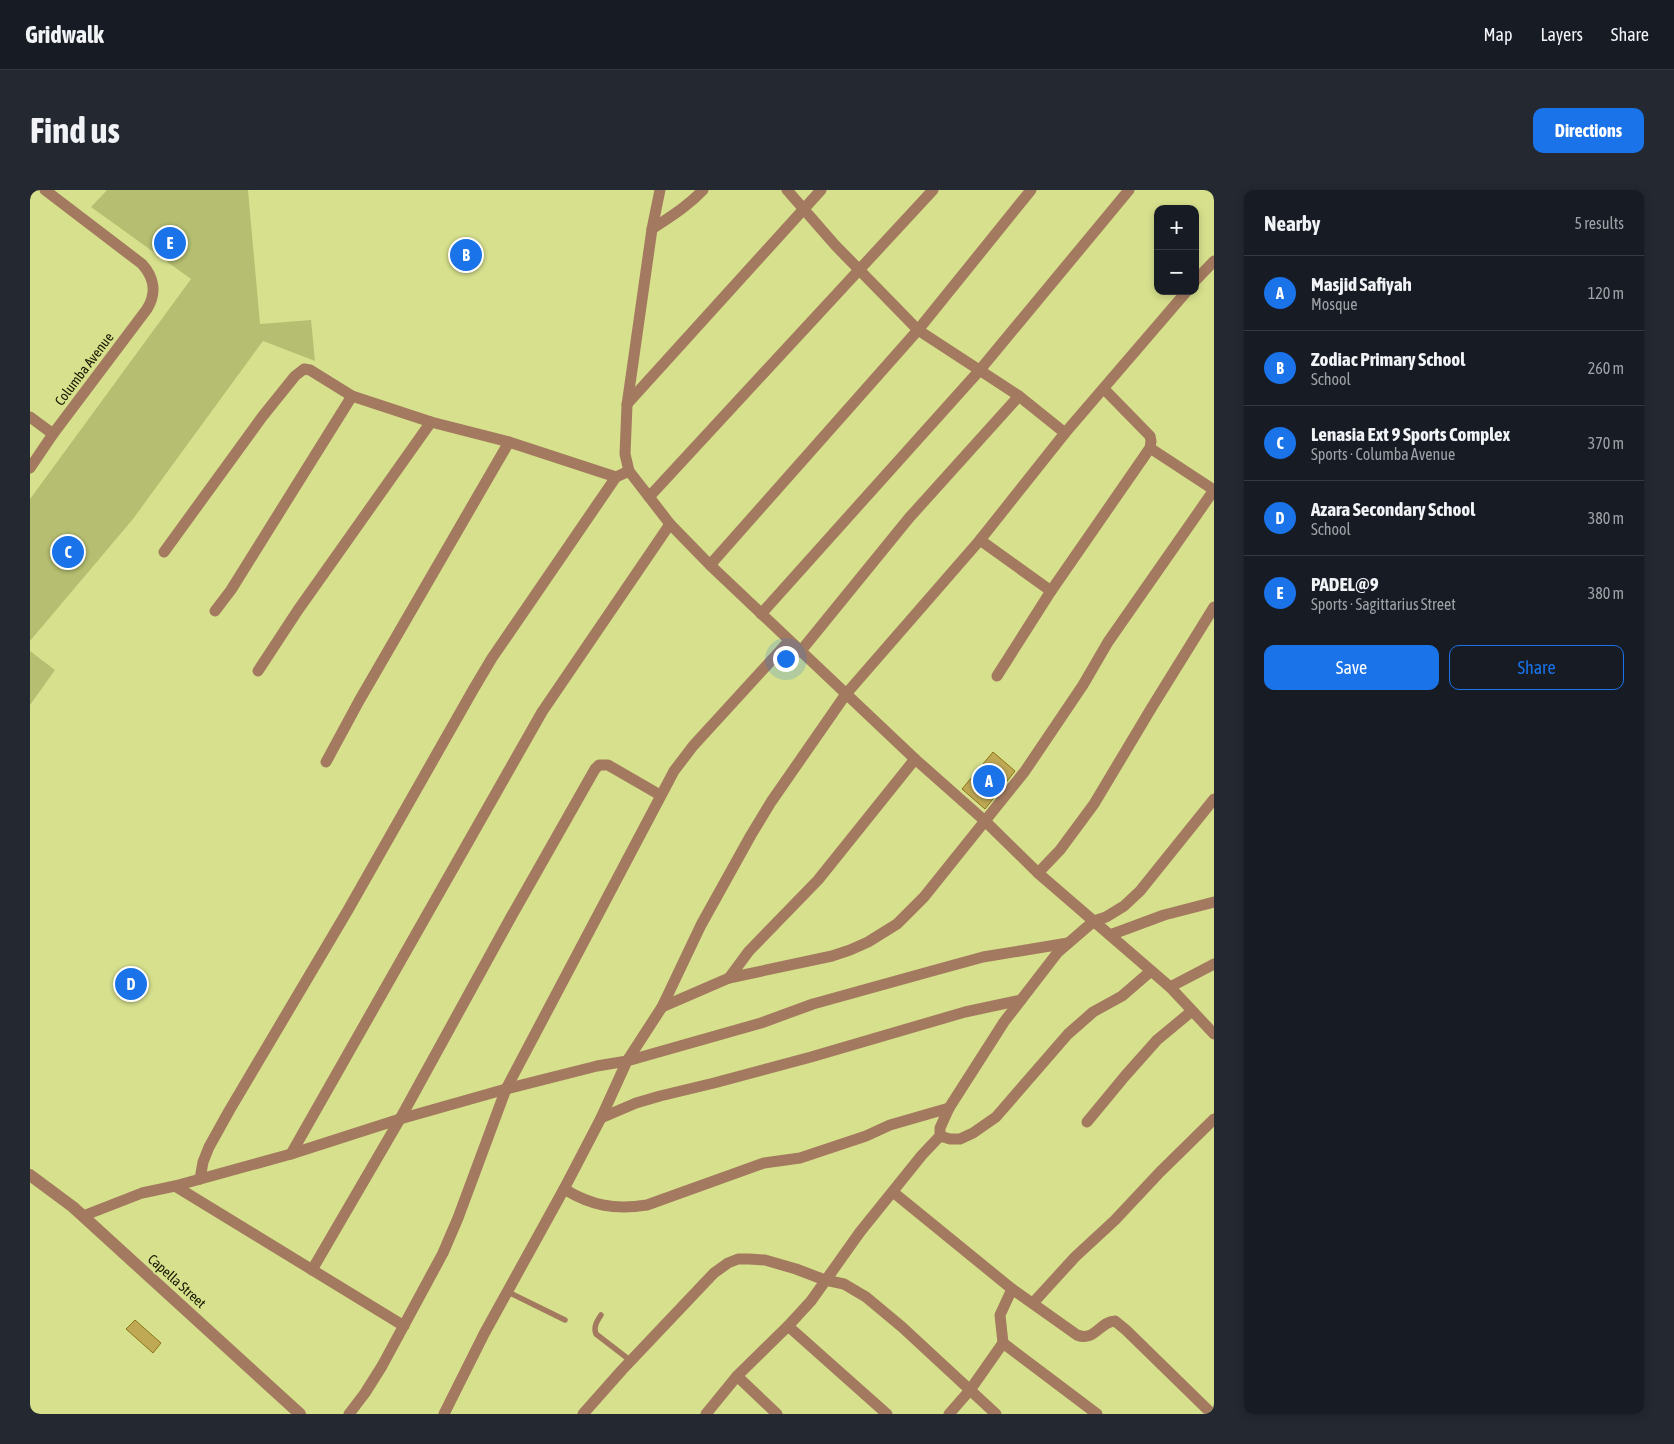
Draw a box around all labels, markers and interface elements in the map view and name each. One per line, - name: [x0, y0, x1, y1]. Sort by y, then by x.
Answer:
- text: Gridwalk: [25, 21, 104, 48]
- text: Map: [1483, 24, 1512, 45]
- text: Layers: [1540, 24, 1583, 45]
- text: Share: [1611, 24, 1649, 45]
- button: Directions: [1533, 108, 1644, 153]
- text: Find us: [30, 110, 120, 150]
- map controls: [1154, 205, 1199, 295]
- button: +: [1154, 205, 1199, 250]
- text: Nearby: [1264, 211, 1320, 235]
- text: 5 results: [1574, 214, 1624, 232]
- pin: E: [154, 224, 186, 262]
- pin: B: [450, 236, 482, 274]
- button: −: [1154, 250, 1199, 295]
- text: Masjid Safiyah: [1311, 273, 1412, 295]
- text: A: [1276, 284, 1284, 302]
- text: 120 m: [1588, 284, 1624, 302]
- text: Mosque: [1311, 295, 1357, 313]
- street label: Columba Avenue: [51, 329, 117, 409]
- text: Zodiac Primary School: [1311, 348, 1465, 370]
- text: B: [1276, 359, 1284, 377]
- text: 260 m: [1588, 359, 1624, 377]
- text: School: [1311, 370, 1351, 388]
- text: Lenasia Ext 9 Sports Complex: [1311, 423, 1510, 445]
- text: C: [1276, 434, 1284, 452]
- text: 370 m: [1588, 434, 1624, 452]
- text: Sports · Columba Avenue: [1311, 445, 1455, 463]
- text: Azara Secondary School: [1311, 498, 1475, 520]
- text: D: [1276, 509, 1284, 527]
- text: 380 m: [1588, 509, 1624, 527]
- text: School: [1311, 520, 1351, 538]
- pin: C: [52, 533, 84, 571]
- text: PADEL@9: [1311, 573, 1379, 595]
- text: E: [1277, 584, 1283, 602]
- text: 380 m: [1588, 584, 1624, 602]
- text: Sports · Sagittarius Street: [1311, 595, 1456, 613]
- button: Save: [1264, 645, 1439, 690]
- button: Share: [1449, 645, 1624, 690]
- your location: [773, 646, 799, 672]
- pin: A: [973, 762, 1005, 800]
- pin: D: [115, 965, 147, 1003]
- street label: Capella Street: [145, 1251, 209, 1311]

